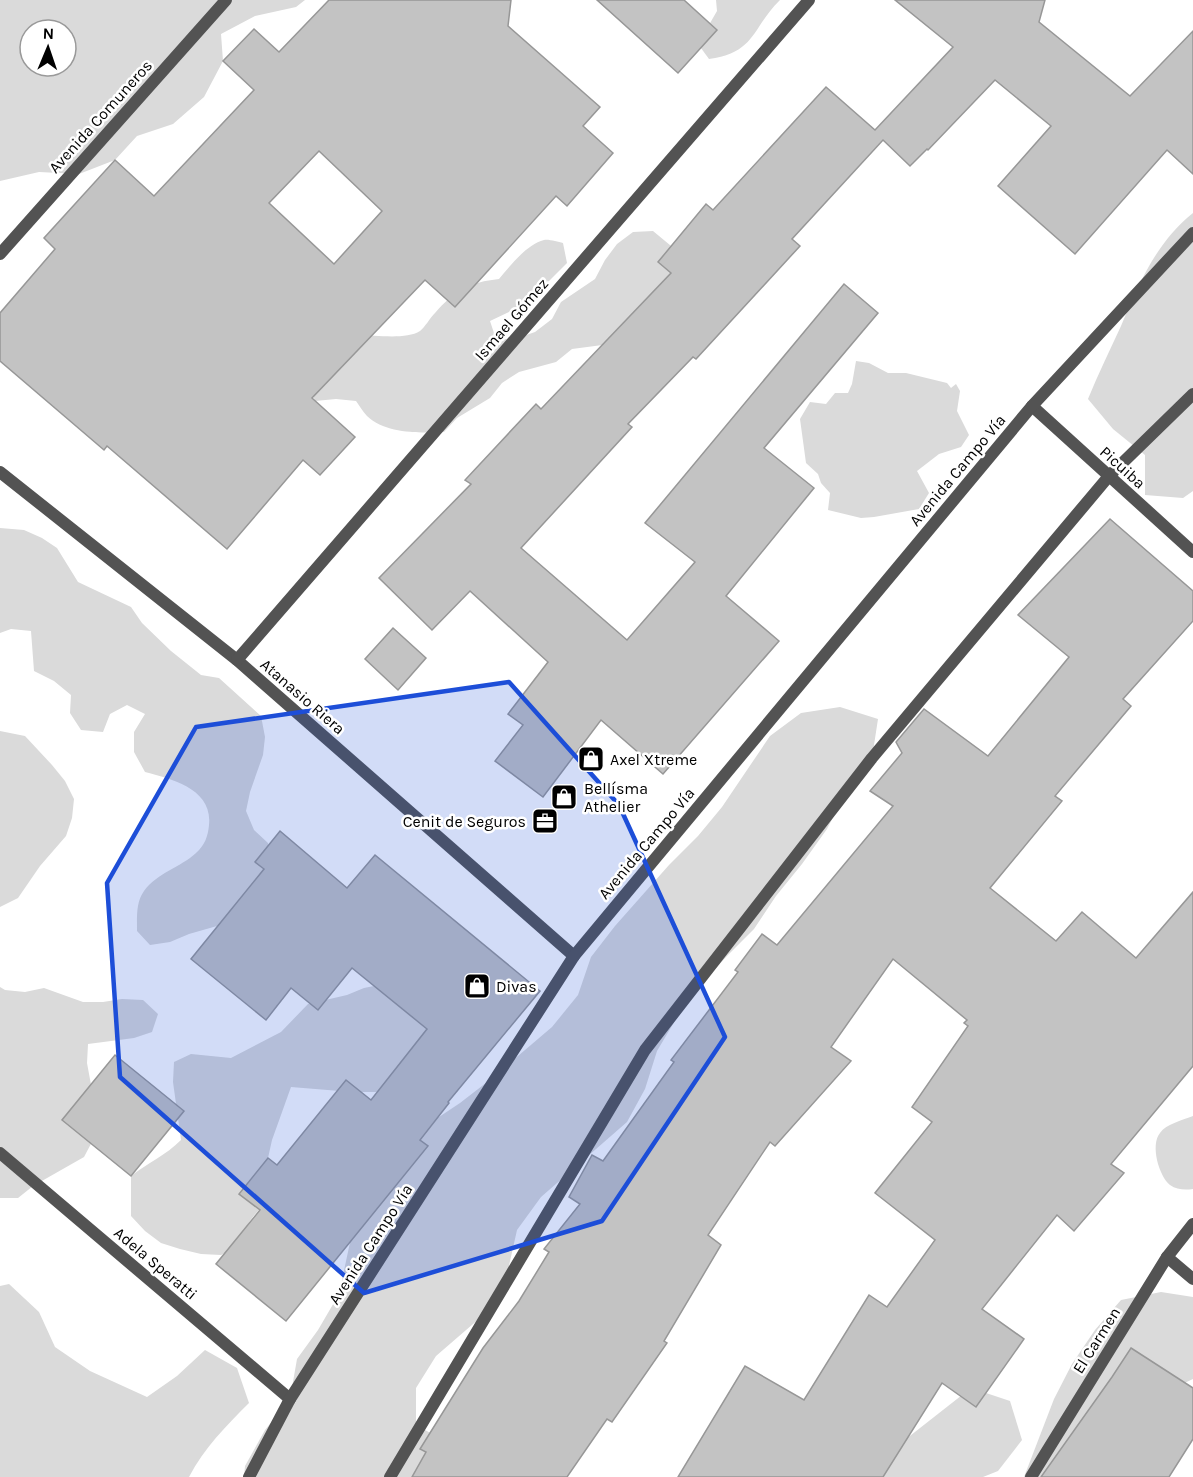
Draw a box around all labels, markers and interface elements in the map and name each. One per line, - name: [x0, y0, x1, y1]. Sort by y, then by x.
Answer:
- north arrow: [18, 18, 78, 78]
- text: N: [42, 24, 55, 43]
- street label: Avenida Comuneros: [45, 56, 156, 177]
- street label: Ismael Gómez: [470, 274, 552, 364]
- street label: Avenida Campo Vía: [905, 411, 1010, 530]
- street label: Picuiba: [1096, 442, 1149, 493]
- street label: Atanasio Riera: [257, 655, 349, 738]
- shop icon: Axel Xtreme: [576, 744, 606, 774]
- place label: Axel Xtreme: [610, 750, 697, 769]
- place label: Bellísma Athelier: [584, 779, 648, 816]
- shop icon: Bellísma Athelier: [549, 782, 579, 812]
- street label: Avenida Campo Vía: [594, 784, 699, 903]
- office icon: Cenit de Seguros: [530, 806, 560, 836]
- place label: Cenit de Seguros: [403, 812, 526, 831]
- shop icon: Divas: [462, 971, 492, 1001]
- place label: Divas: [496, 977, 537, 996]
- street label: Avenida Campo Vía: [324, 1181, 416, 1308]
- street label: Adela Speratti: [110, 1223, 201, 1304]
- street label: El Carmen: [1069, 1304, 1124, 1377]

